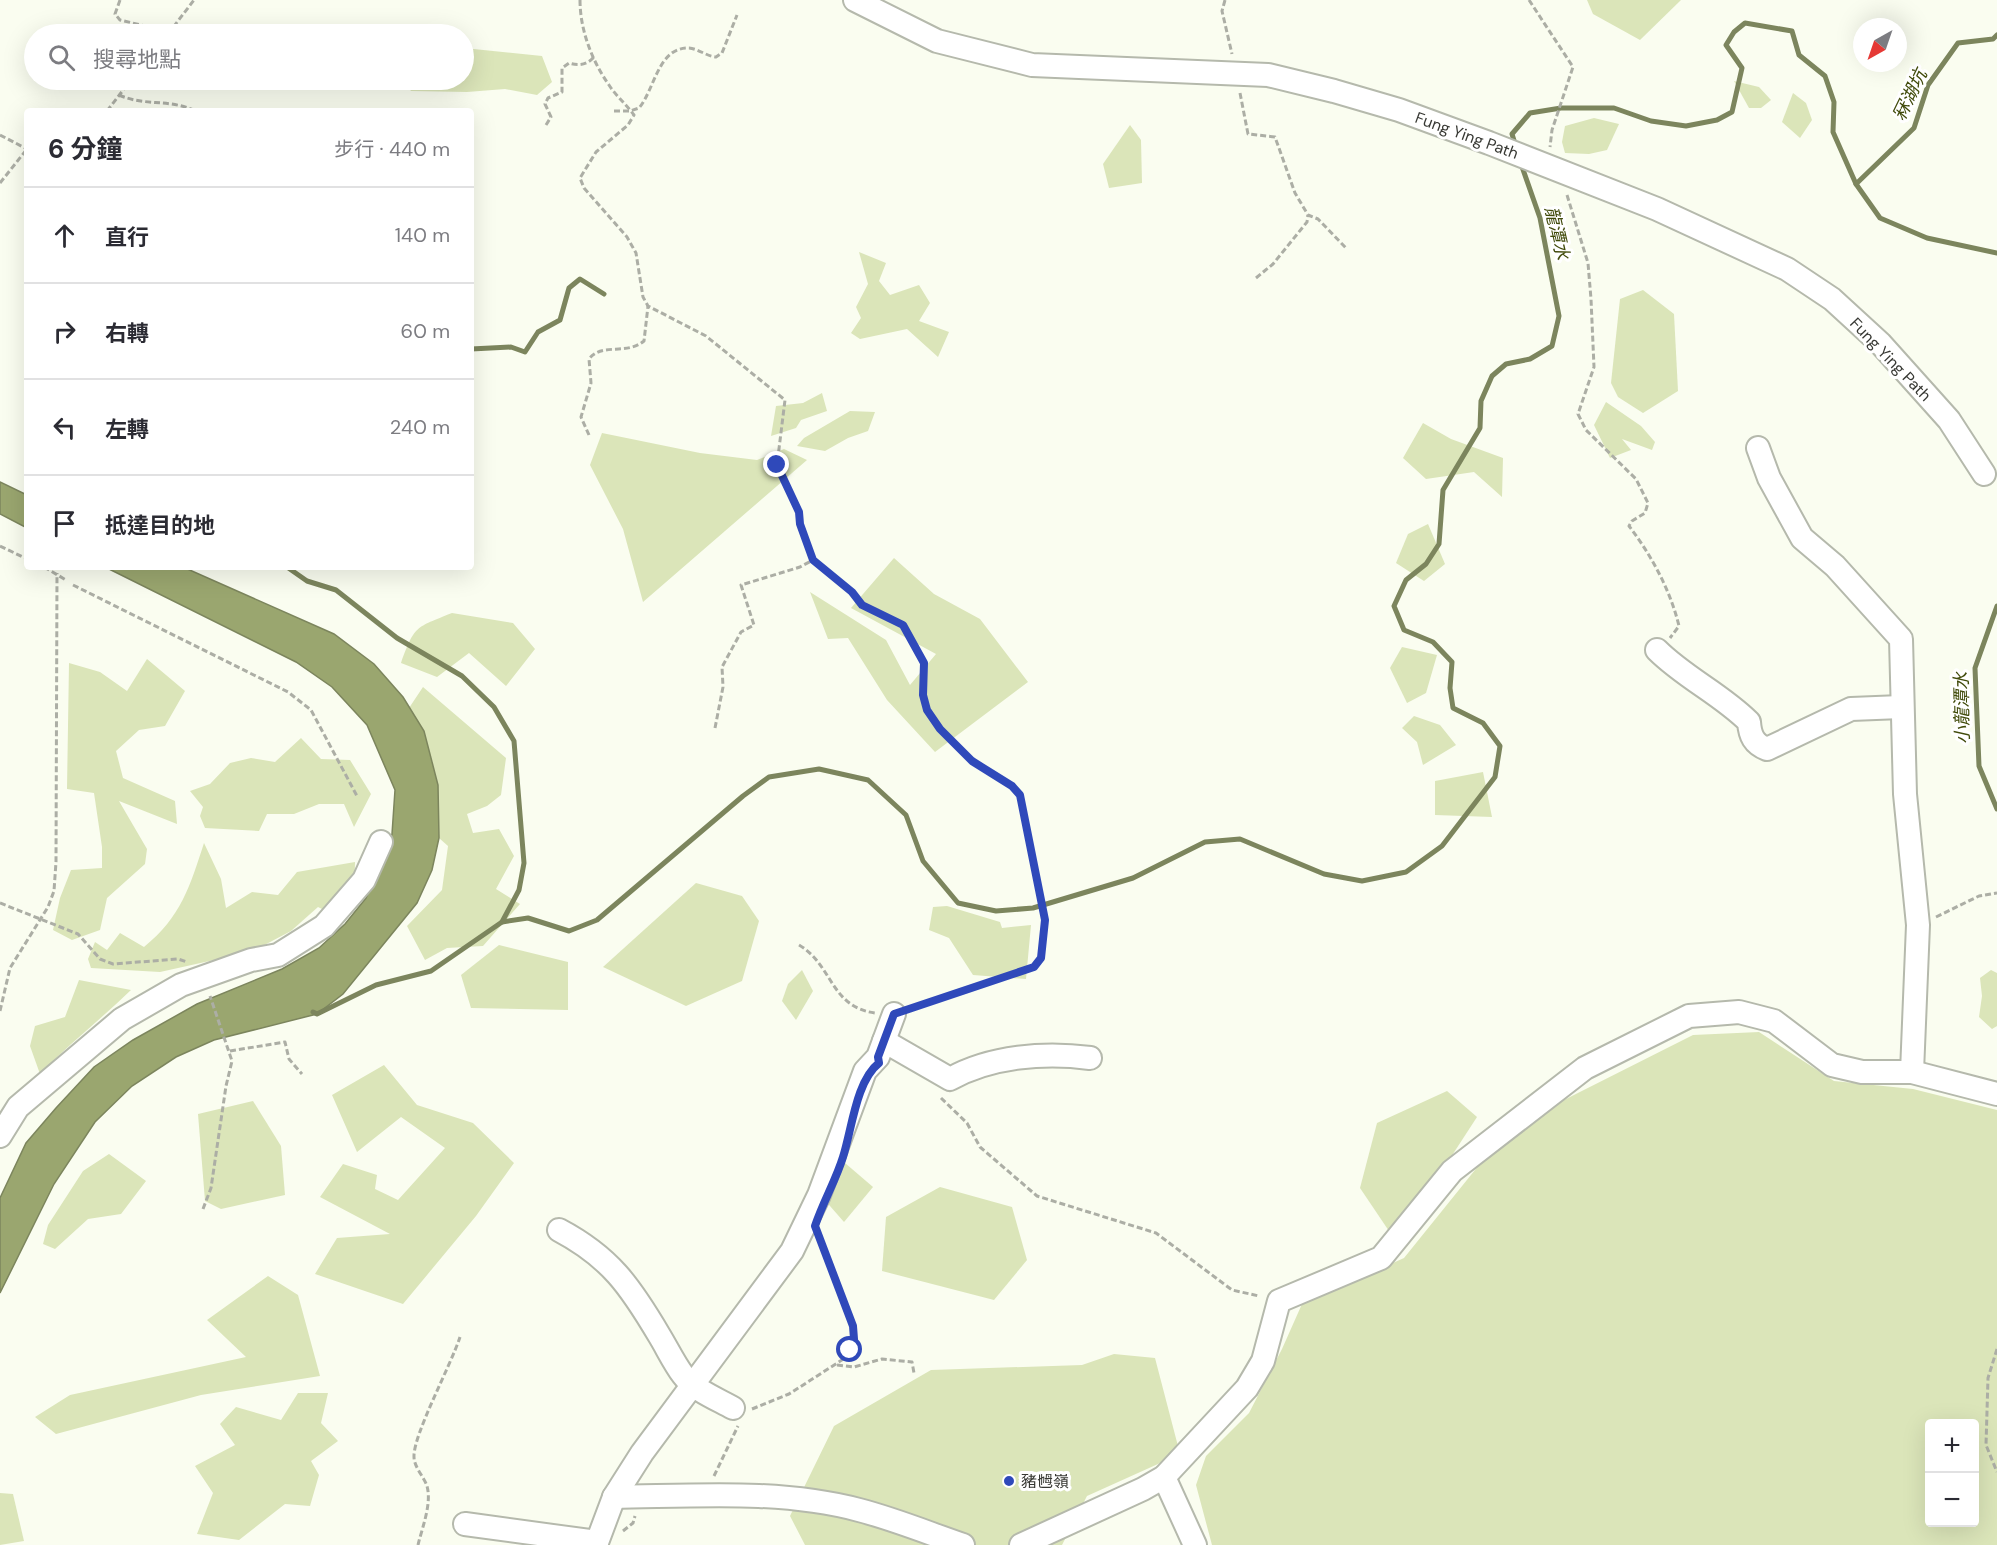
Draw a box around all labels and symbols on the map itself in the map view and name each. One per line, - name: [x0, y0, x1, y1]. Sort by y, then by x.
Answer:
- north arrow: [1853, 18, 1907, 72]
- water label: 冧湖坑: [1887, 63, 1934, 125]
- street label: Fung Ying Path: [1412, 107, 1521, 164]
- water label: 龍潭水: [1539, 204, 1575, 263]
- street label: Fung Ying Path: [1845, 313, 1936, 406]
- route end: [763, 451, 789, 477]
- water label: 小龍潭水: [1949, 671, 1975, 744]
- route start: [836, 1336, 862, 1362]
- place label: 豬乸嶺: [1021, 1471, 1069, 1492]
- marker: 豬乸嶺: [1002, 1474, 1016, 1488]

